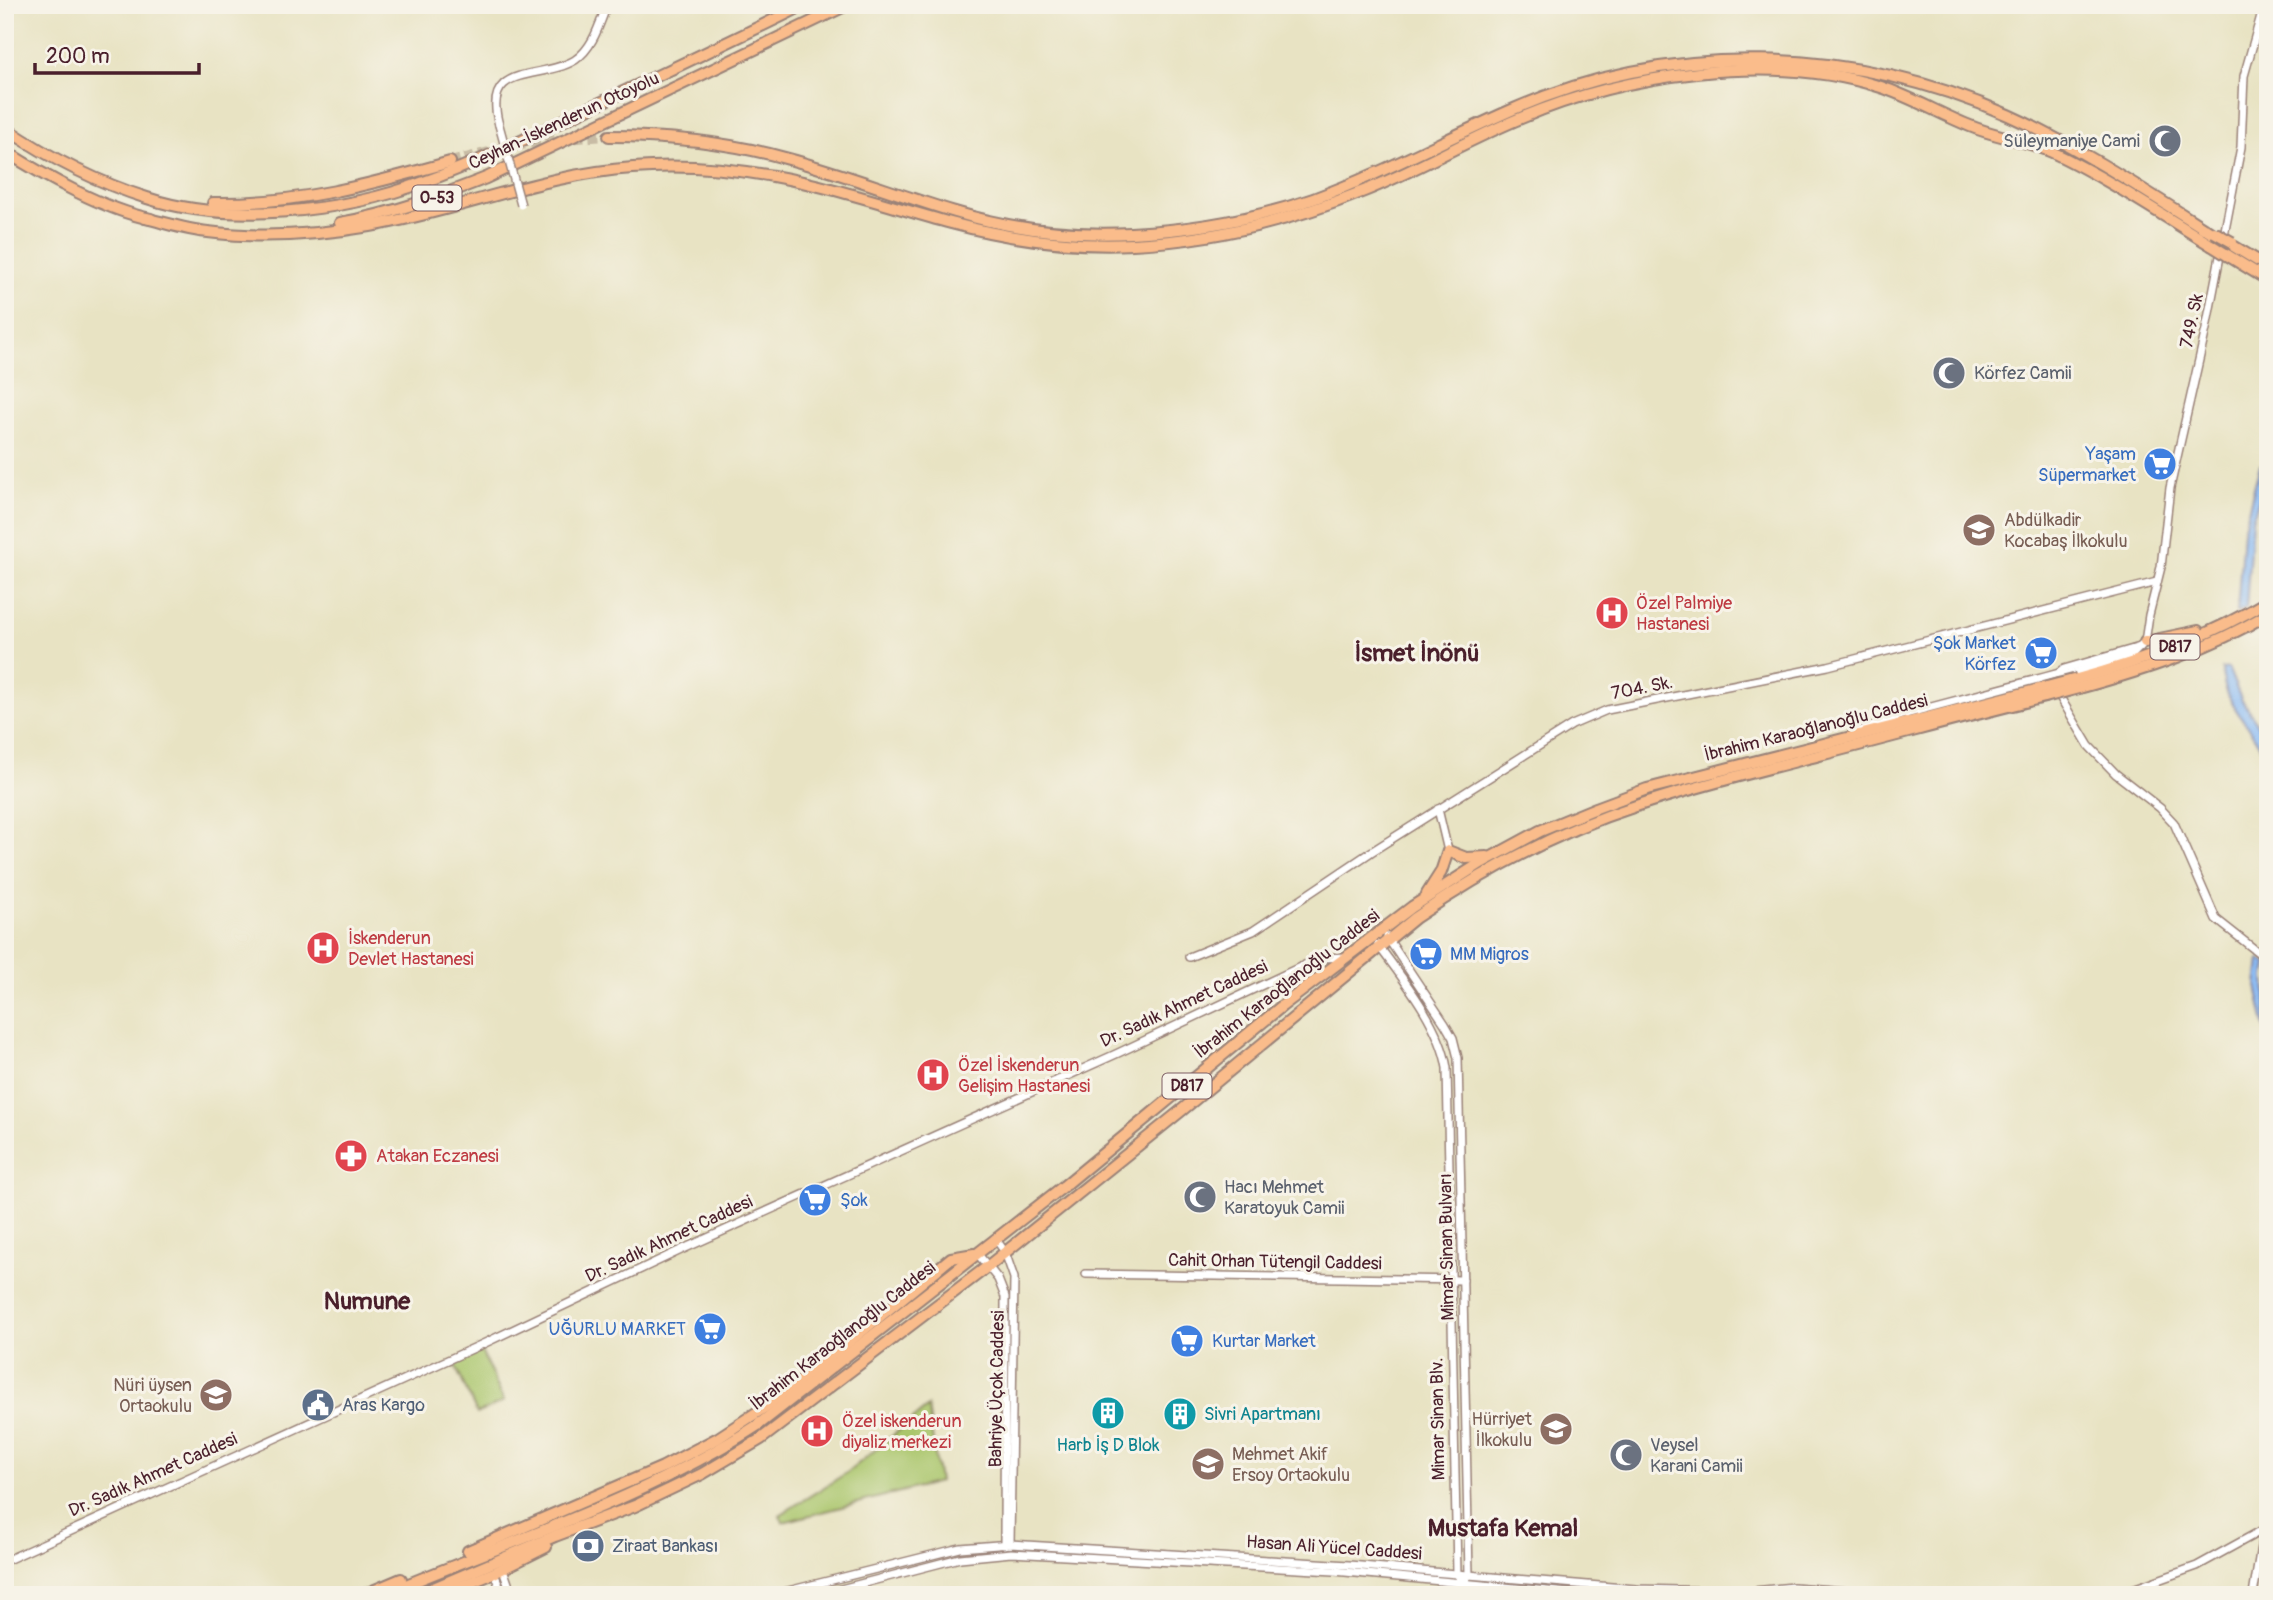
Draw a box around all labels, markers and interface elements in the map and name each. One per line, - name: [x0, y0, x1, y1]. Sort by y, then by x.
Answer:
- scale bar: [35, 32, 200, 76]
- text: 200 m: [46, 43, 110, 70]
- street label: Ceyhan-İskenderun Otoyolu: [465, 67, 663, 175]
- mosque icon: Süleymaniye Cami: [2146, 122, 2184, 160]
- place label: Süleymaniye Cami: [2003, 130, 2140, 153]
- road number: O-53: [412, 186, 462, 210]
- street label: 749. Sk: [2175, 291, 2209, 350]
- mosque icon: Körfez Camii: [1930, 354, 1968, 392]
- place label: Körfez Camii: [1974, 362, 2071, 385]
- place label: Yaşam Süpermarket: [2038, 443, 2137, 487]
- supermarket icon: Yaşam Süpermarket: [2141, 445, 2179, 483]
- place label: Abdülkadir Kocabaş İlkokulu: [2004, 509, 2128, 553]
- school or university icon: Abdülkadir Kocabaş İlkokulu: [1960, 511, 1998, 549]
- place label: Özel Palmiye Hastanesi: [1636, 592, 1732, 636]
- hospital icon: Özel Palmiye Hastanesi: [1593, 594, 1631, 632]
- place label: Şok Market Körfez: [1933, 632, 2017, 676]
- supermarket icon: Şok Market Körfez: [2022, 634, 2060, 672]
- road number: D817: [2150, 634, 2200, 660]
- district label: İsmet İnönü: [1355, 639, 1479, 668]
- street label: 704. Sk.: [1609, 671, 1675, 705]
- street label: İbrahim Karaoğlanoğlu Caddesi: [1702, 689, 1930, 767]
- street label: İbrahim Karaoğlanoğlu Caddesi: [1190, 904, 1384, 1064]
- place label: İskenderun Devlet Hastanesi: [348, 927, 474, 971]
- hospital icon: İskenderun Devlet Hastanesi: [304, 929, 342, 967]
- supermarket icon: MM Migros: [1407, 935, 1445, 973]
- place label: MM Migros: [1450, 943, 1529, 966]
- street label: Dr. Sadık Ahmet Caddesi: [1097, 955, 1271, 1053]
- place label: Özel İskenderun Gelişim Hastanesi: [958, 1054, 1090, 1098]
- hospital icon: Özel İskenderun Gelişim Hastanesi: [914, 1056, 952, 1094]
- road number: D817: [1162, 1074, 1212, 1098]
- pharmacy icon: Atakan Eczanesi: [332, 1137, 370, 1175]
- place label: Atakan Eczanesi: [376, 1145, 499, 1168]
- street label: Mimar Sinan Bulvarı: [1434, 1173, 1460, 1321]
- place label: Hacı Mehmet Karatoyuk Camii: [1224, 1176, 1344, 1220]
- mosque icon: Hacı Mehmet Karatoyuk Camii: [1181, 1178, 1219, 1216]
- supermarket icon: Şok: [796, 1181, 834, 1219]
- place label: Şok: [840, 1189, 868, 1212]
- street label: Dr. Sadık Ahmet Caddesi: [582, 1190, 756, 1288]
- street label: Cahit Orhan Tütengil Caddesi: [1168, 1249, 1382, 1275]
- street label: İbrahim Karaoğlanoğlu Caddesi: [746, 1256, 940, 1416]
- district label: Numune: [324, 1287, 411, 1316]
- supermarket icon: UĞURLU MARKET: [691, 1310, 729, 1348]
- street label: Bahriye Üçok Caddesi: [984, 1310, 1010, 1468]
- place label: UĞURLU MARKET: [549, 1318, 686, 1341]
- supermarket icon: Kurtar Market: [1168, 1322, 1206, 1360]
- place label: Kurtar Market: [1212, 1330, 1316, 1353]
- street label: Mimar Sinan Blv.: [1425, 1358, 1451, 1480]
- place label: Nüri üysen Ortaokulu: [113, 1374, 192, 1418]
- school or university icon: Nüri üysen Ortaokulu: [197, 1376, 235, 1414]
- public building icon: Aras Kargo: [299, 1386, 337, 1424]
- place label: Aras Kargo: [342, 1394, 425, 1417]
- building icon: Harb İş D Blok: [1089, 1394, 1127, 1432]
- building icon: Sivri Apartmanı: [1161, 1395, 1199, 1433]
- place label: Sivri Apartmanı: [1204, 1403, 1321, 1426]
- place label: Hürriyet İlkokulu: [1472, 1408, 1533, 1452]
- place label: Özel iskenderun diyaliz merkezi: [842, 1410, 962, 1454]
- school or university icon: Hürriyet İlkokulu: [1537, 1410, 1575, 1448]
- hospital icon: Özel iskenderun diyaliz merkezi: [798, 1412, 836, 1450]
- street label: Dr. Sadık Ahmet Caddesi: [65, 1427, 241, 1523]
- place label: Harb İş D Blok: [1057, 1434, 1160, 1457]
- place label: Veysel Karani Camii: [1650, 1434, 1743, 1478]
- mosque icon: Veysel Karani Camii: [1607, 1436, 1645, 1474]
- place label: Mehmet Akif Ersoy Ortaokulu: [1232, 1443, 1350, 1487]
- school or university icon: Mehmet Akif Ersoy Ortaokulu: [1189, 1445, 1227, 1483]
- district label: Mustafa Kemal: [1428, 1514, 1578, 1543]
- bank icon: Ziraat Bankası: [569, 1527, 607, 1565]
- street label: Hasan Ali Yücel Caddesi: [1245, 1530, 1423, 1566]
- place label: Ziraat Bankası: [612, 1535, 718, 1558]

